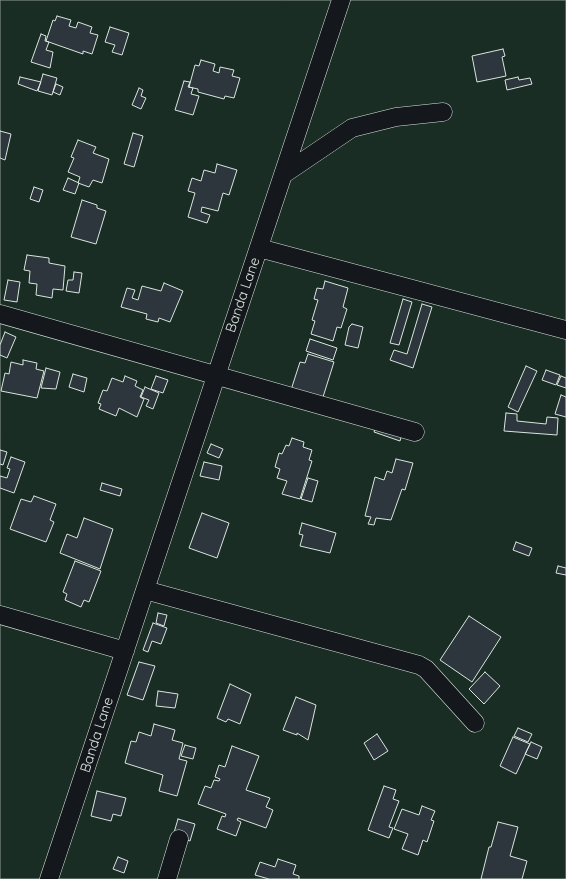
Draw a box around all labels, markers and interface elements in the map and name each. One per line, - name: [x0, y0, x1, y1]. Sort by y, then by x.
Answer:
- street label: Banda Lane: [222, 255, 264, 335]
- street label: Banda Lane: [77, 695, 117, 775]

